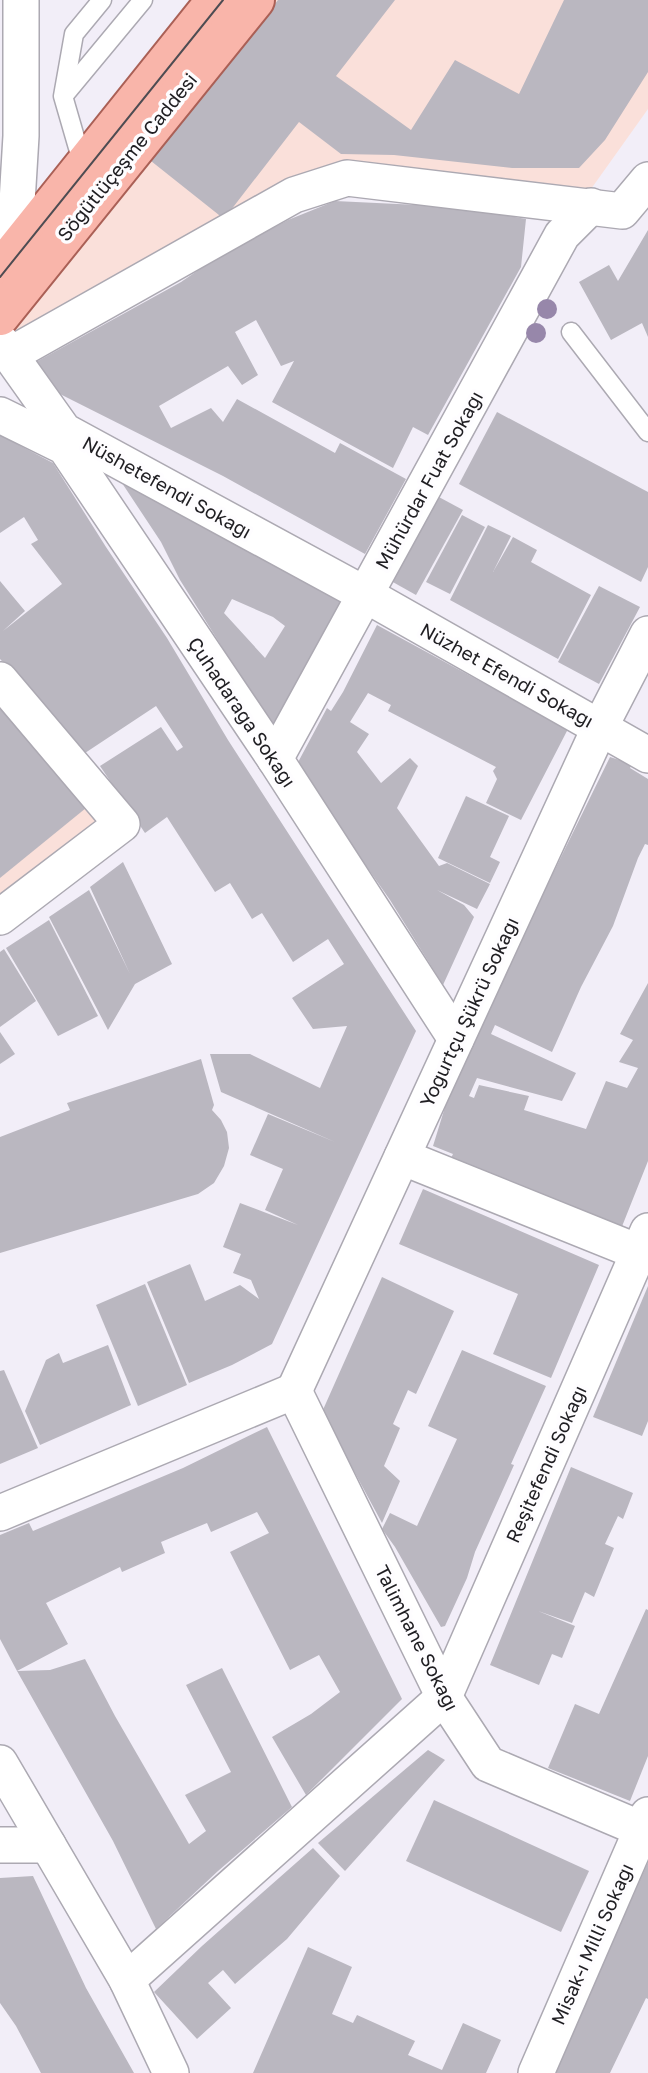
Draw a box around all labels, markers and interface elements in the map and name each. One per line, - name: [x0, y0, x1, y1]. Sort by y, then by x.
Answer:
- street label: Söğütlüçeşme Caddesi: [52, 68, 201, 245]
- street label: Mühürdar Fuat Sokağı: [370, 387, 487, 573]
- street label: Nüshetefendi Sokağı: [79, 431, 256, 543]
- street label: Nüzhet Efendi Sokağı: [416, 617, 598, 732]
- street label: Çuhadarağa Sokağı: [184, 632, 301, 791]
- street label: Yoğurtçu Şükrü Sokağı: [414, 913, 523, 1110]
- street label: Reşitefendi Sokağı: [500, 1381, 591, 1546]
- street label: Talimhane Sokağı: [371, 1561, 464, 1714]
- street label: Misak-ı Milli Sokağı: [546, 1859, 638, 2028]

